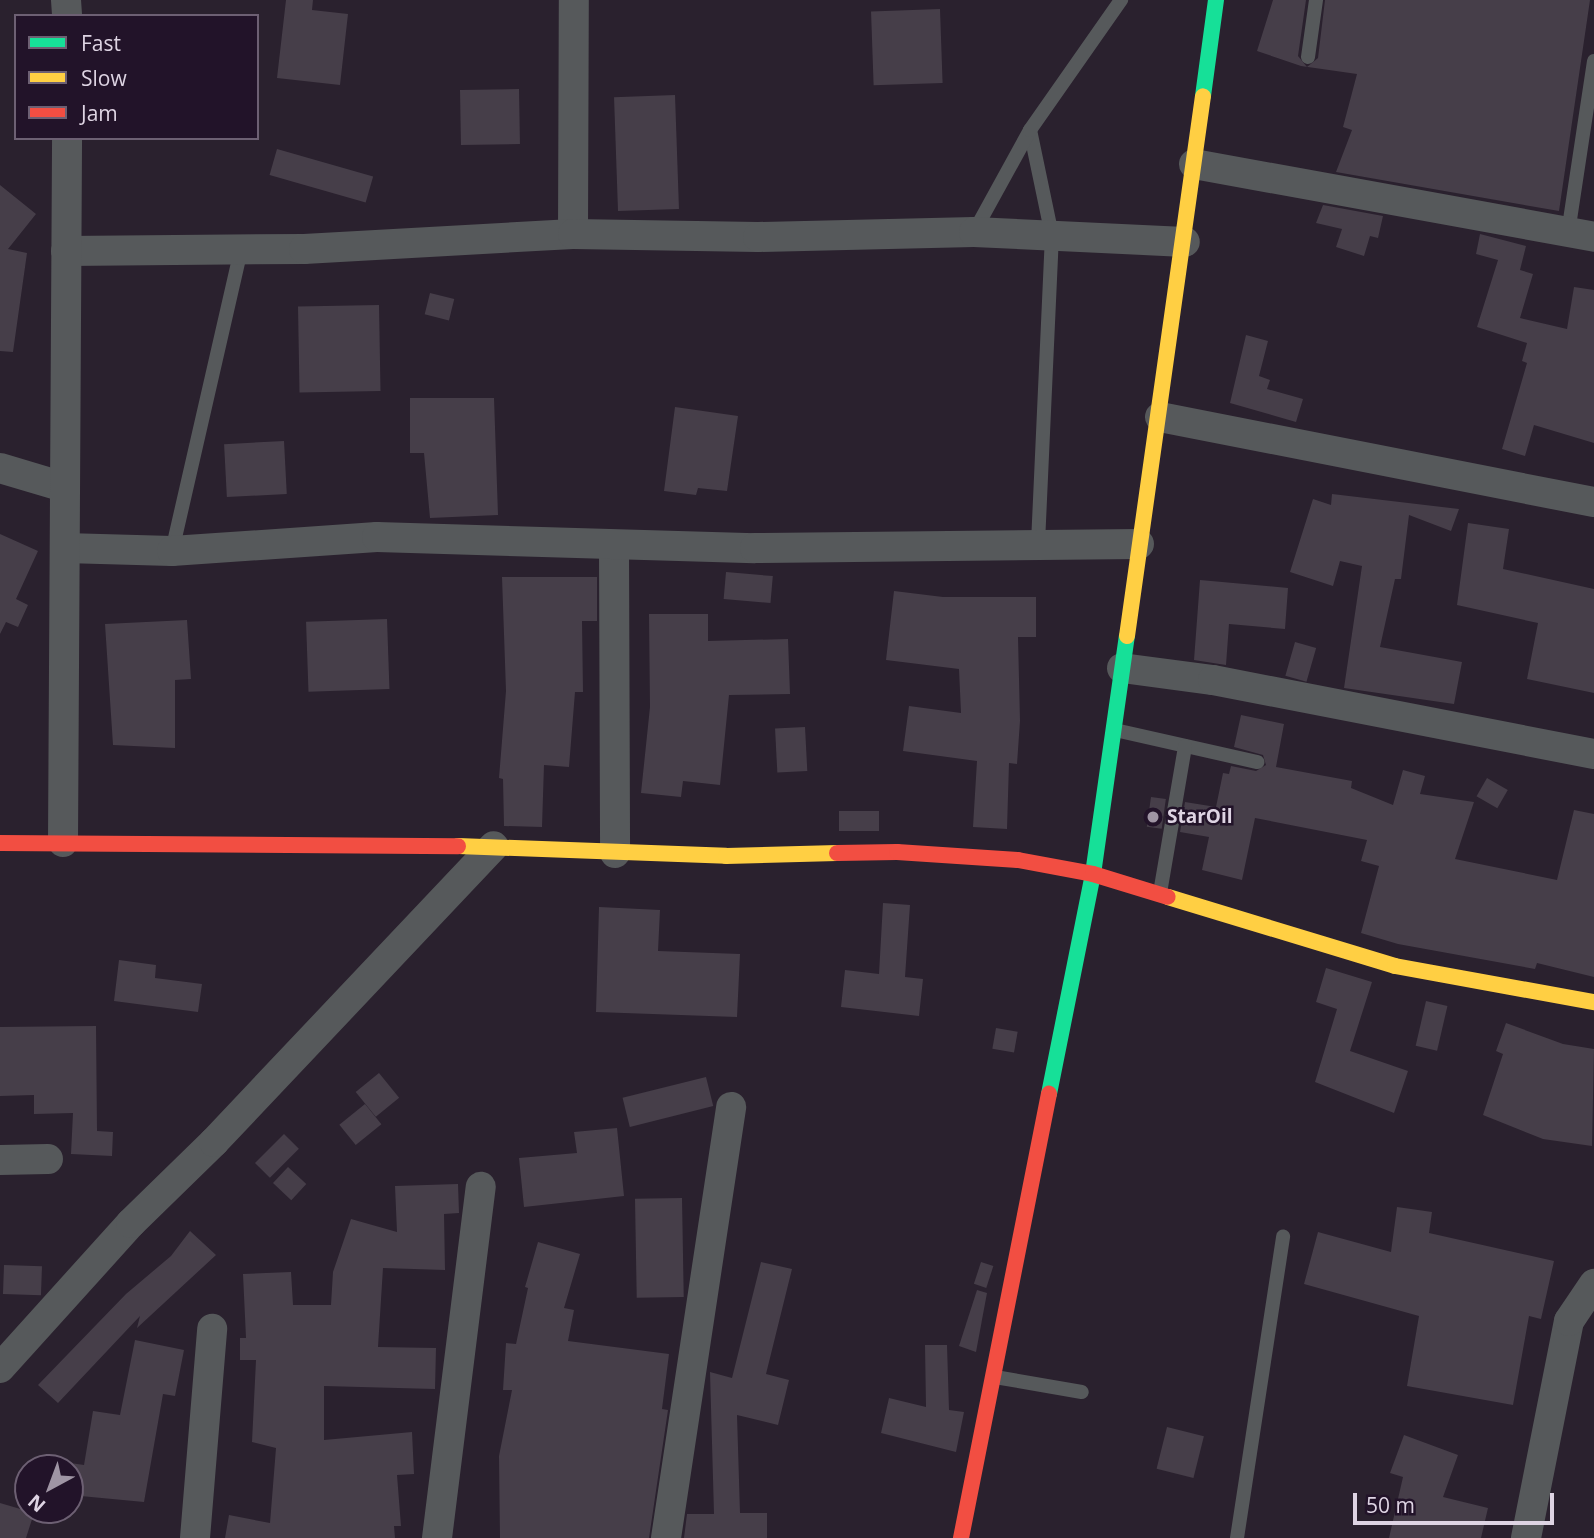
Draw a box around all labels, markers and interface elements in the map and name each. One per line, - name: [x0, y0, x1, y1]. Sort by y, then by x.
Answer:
- legend: [14, 14, 259, 140]
- text: Fast: [81, 29, 121, 57]
- text: Slow: [81, 64, 127, 92]
- text: Jam: [81, 99, 118, 127]
- place label: StarOil: [1167, 806, 1233, 828]
- marker: StarOil: [1145, 809, 1161, 825]
- north arrow: [14, 1454, 84, 1524]
- scale bar: [1356, 1478, 1557, 1522]
- text: N: [22, 1488, 51, 1518]
- text: 50 m: [1366, 1491, 1415, 1519]

